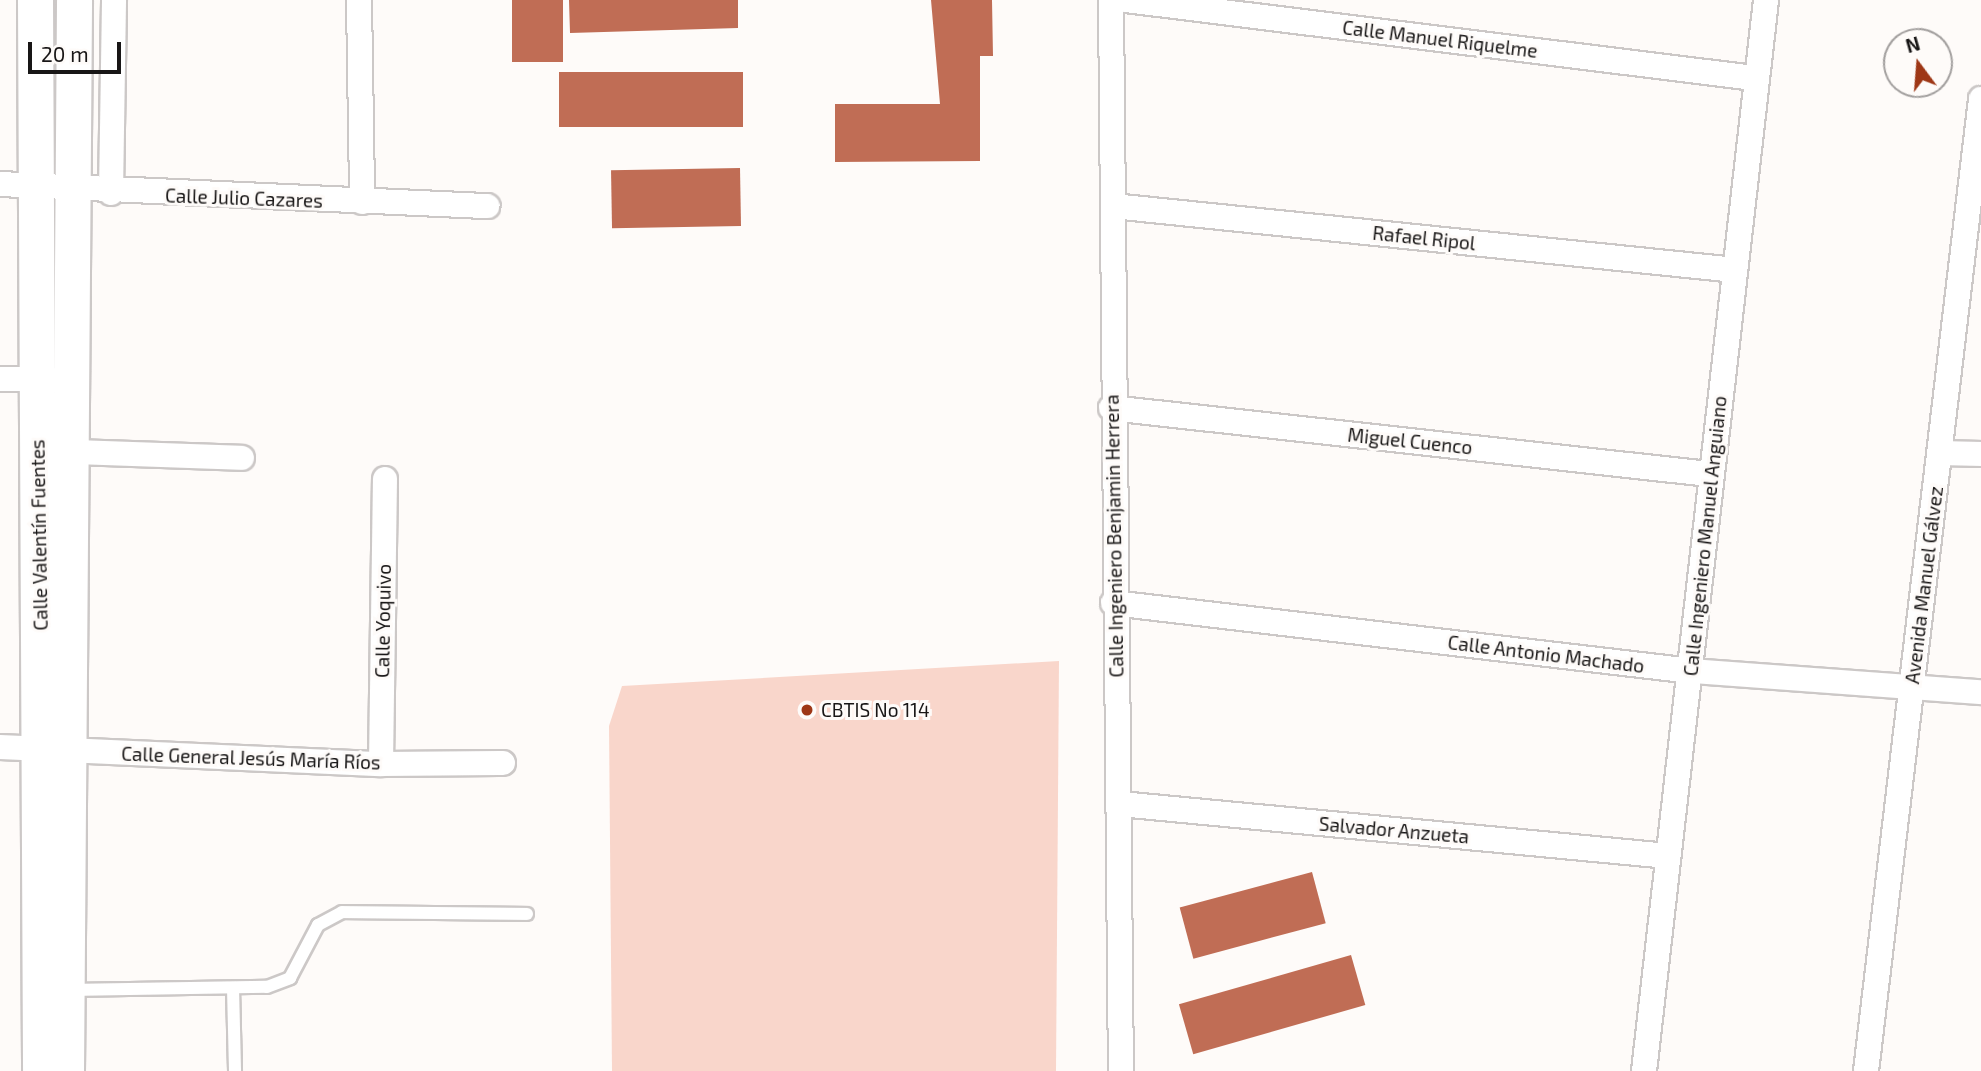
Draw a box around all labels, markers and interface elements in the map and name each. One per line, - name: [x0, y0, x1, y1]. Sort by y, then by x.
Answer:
- street label: Calle Manuel Riquelme: [1341, 16, 1539, 62]
- scale bar: [32, 28, 124, 72]
- north arrow: [1883, 28, 1953, 98]
- text: N: [1903, 31, 1922, 57]
- text: 20 m: [41, 41, 89, 66]
- street label: Calle Julio Cazares: [165, 184, 323, 212]
- street label: Rafael Ripol: [1371, 221, 1477, 255]
- street label: Calle Ingeniero Benjamin Herrera: [1100, 394, 1128, 678]
- street label: Calle Ingeniero Manuel Anguiano: [1679, 394, 1731, 678]
- street label: Miguel Cuenco: [1346, 423, 1474, 459]
- street label: Calle Valentín Fuentes: [26, 439, 52, 631]
- street label: Avenida Manuel Gálvez: [1901, 485, 1947, 685]
- street label: Calle Yoquivo: [371, 564, 395, 678]
- street label: Calle Antonio Machado: [1446, 631, 1646, 677]
- place label: CBTIS No 114: [821, 699, 930, 721]
- marker: CBTIS No 114: [799, 702, 815, 718]
- street label: Calle General Jesús María Ríos: [121, 742, 381, 774]
- street label: Salvador Anzueta: [1318, 812, 1470, 848]

